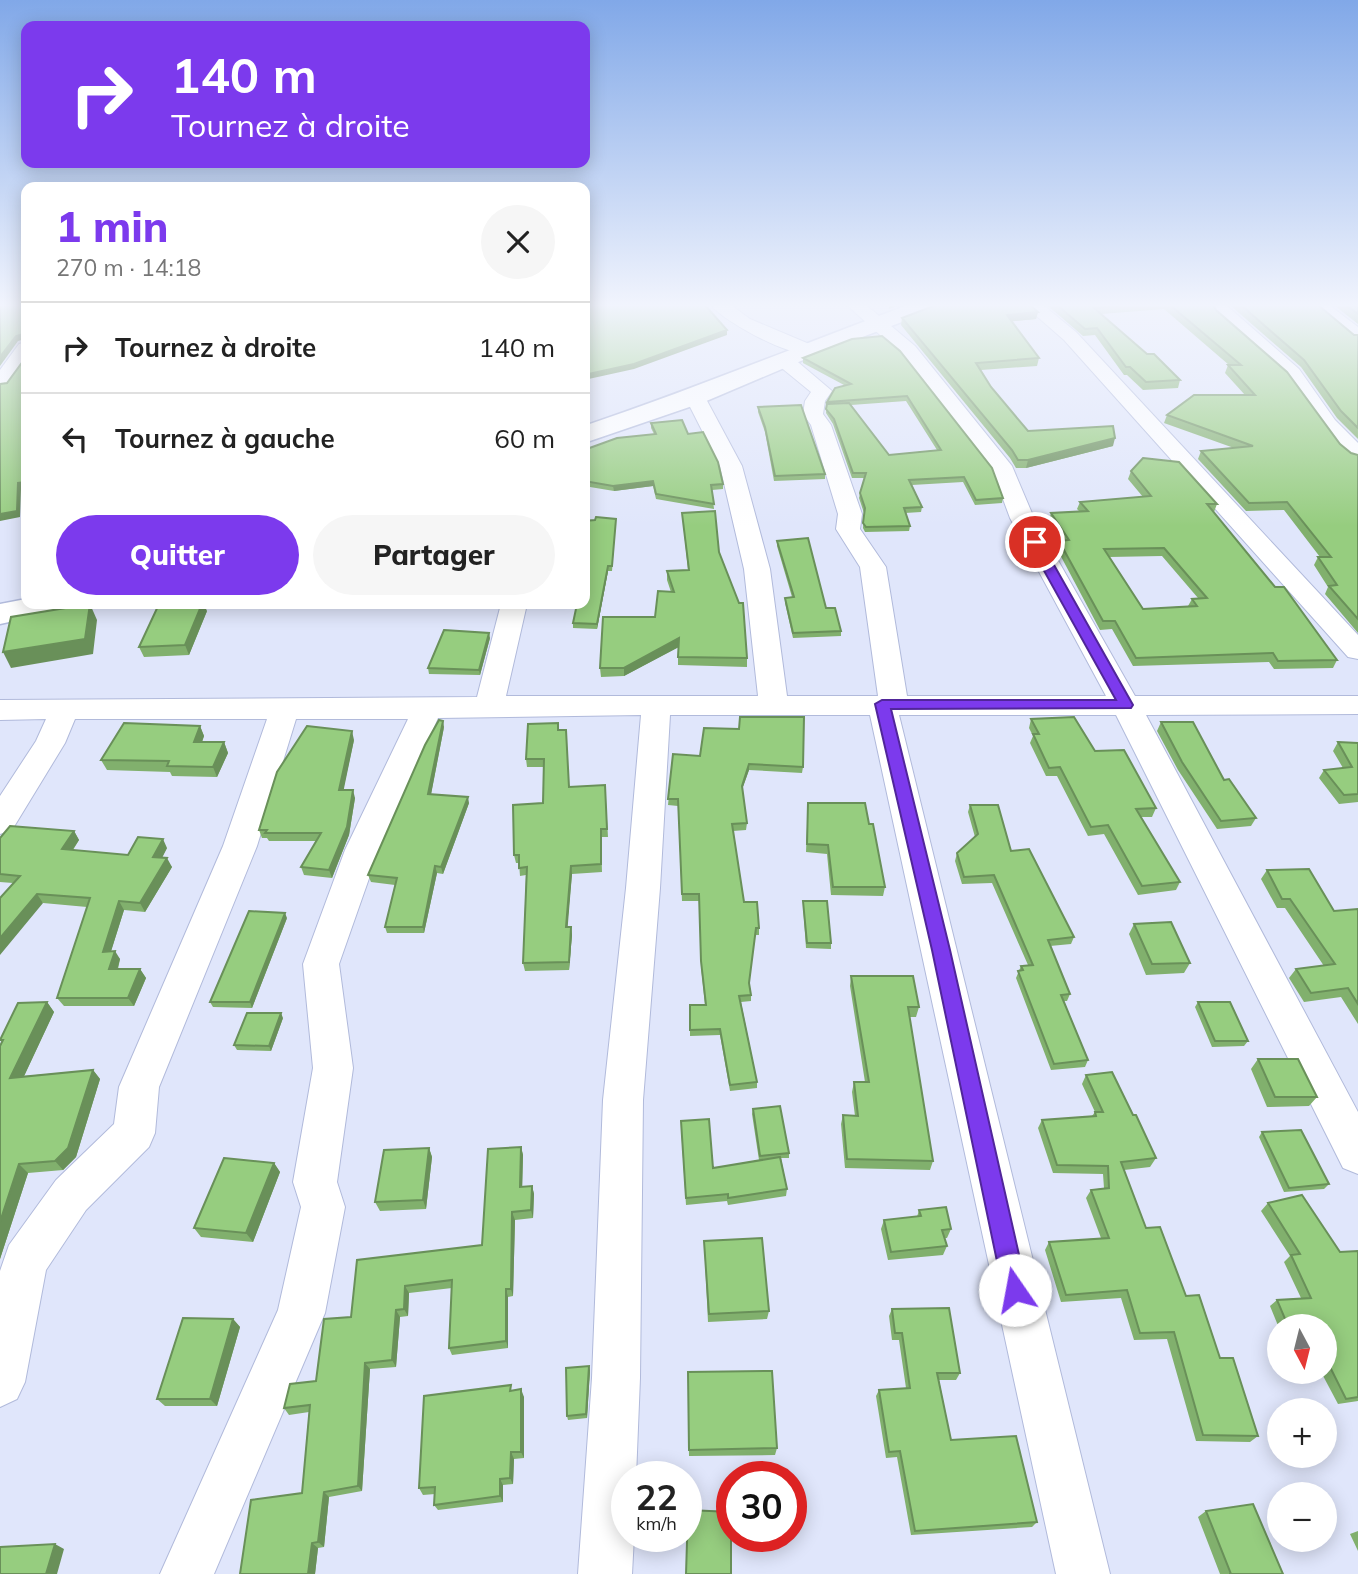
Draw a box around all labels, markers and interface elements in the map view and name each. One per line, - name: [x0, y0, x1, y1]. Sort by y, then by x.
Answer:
- text: 140 m: [171, 44, 317, 105]
- icon: right: [56, 49, 147, 140]
- text: Tournez à droite: [171, 105, 410, 145]
- text: 1 min: [56, 200, 169, 253]
- button: close: [481, 205, 555, 279]
- text: 270 m · 14:18: [56, 253, 201, 282]
- icon: right: [56, 329, 94, 367]
- text: Tournez à droite: [115, 331, 316, 364]
- text: 140 m: [479, 331, 555, 364]
- icon: left: [56, 420, 94, 458]
- text: Tournez à gauche: [115, 422, 335, 455]
- text: 60 m: [494, 422, 555, 455]
- pin: [1005, 512, 1065, 572]
- button: Quitter: [56, 515, 299, 595]
- button: Partager: [313, 515, 555, 595]
- icon: arrive: [1016, 523, 1054, 561]
- position arrow: [978, 1253, 1052, 1327]
- north arrow: [1267, 1314, 1337, 1384]
- map controls: [1267, 1314, 1337, 1552]
- button: +: [1267, 1398, 1337, 1468]
- speed limit sign: 30: [716, 1461, 807, 1552]
- text: 22: [635, 1475, 678, 1519]
- button: −: [1267, 1482, 1337, 1552]
- text: km/h: [636, 1512, 677, 1535]

